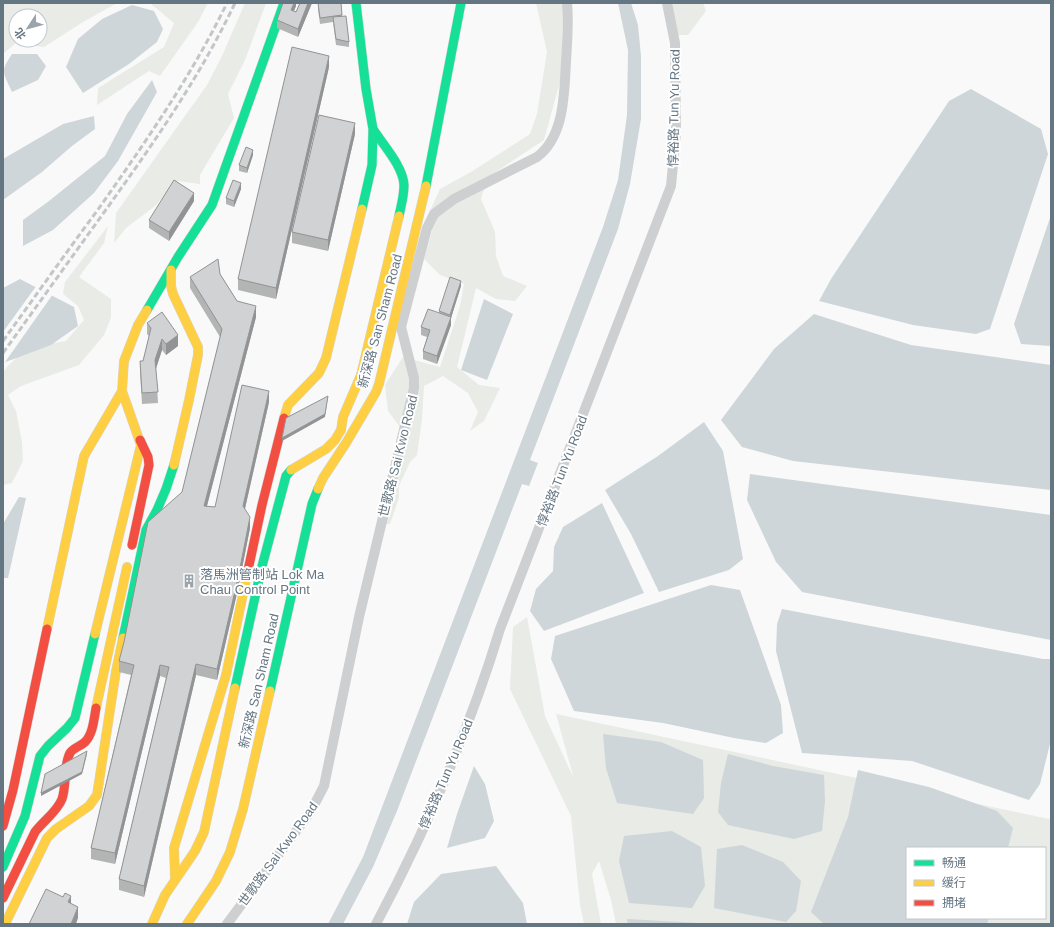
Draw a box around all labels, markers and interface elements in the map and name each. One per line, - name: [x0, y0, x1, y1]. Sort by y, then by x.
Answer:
- north arrow: [8, 8, 48, 48]
- text: 北: [12, 26, 28, 42]
- street label: 惇裕路 Tun Yu Road: [665, 49, 683, 167]
- street label: 新深路 San Sham Road: [355, 252, 405, 390]
- street label: 世歌路 Sai Kwo Road: [376, 394, 420, 518]
- street label: 惇裕路 Tun Yu Road: [534, 413, 590, 529]
- place label: 落馬洲管制站 Lok Ma Chau Control Point: [200, 567, 325, 597]
- building icon: 落馬洲管制站 Lok Ma Chau Control Point: [181, 573, 197, 589]
- street label: 新深路 San Sham Road: [236, 612, 282, 750]
- street label: 惇裕路 Tun Yu Road: [416, 717, 476, 831]
- street label: 世歌路 Sai Kwo Road: [235, 799, 321, 909]
- legend: [906, 847, 1046, 919]
- text: 畅通: [942, 856, 966, 870]
- text: 缓行: [942, 876, 966, 890]
- text: 拥堵: [942, 896, 966, 910]

